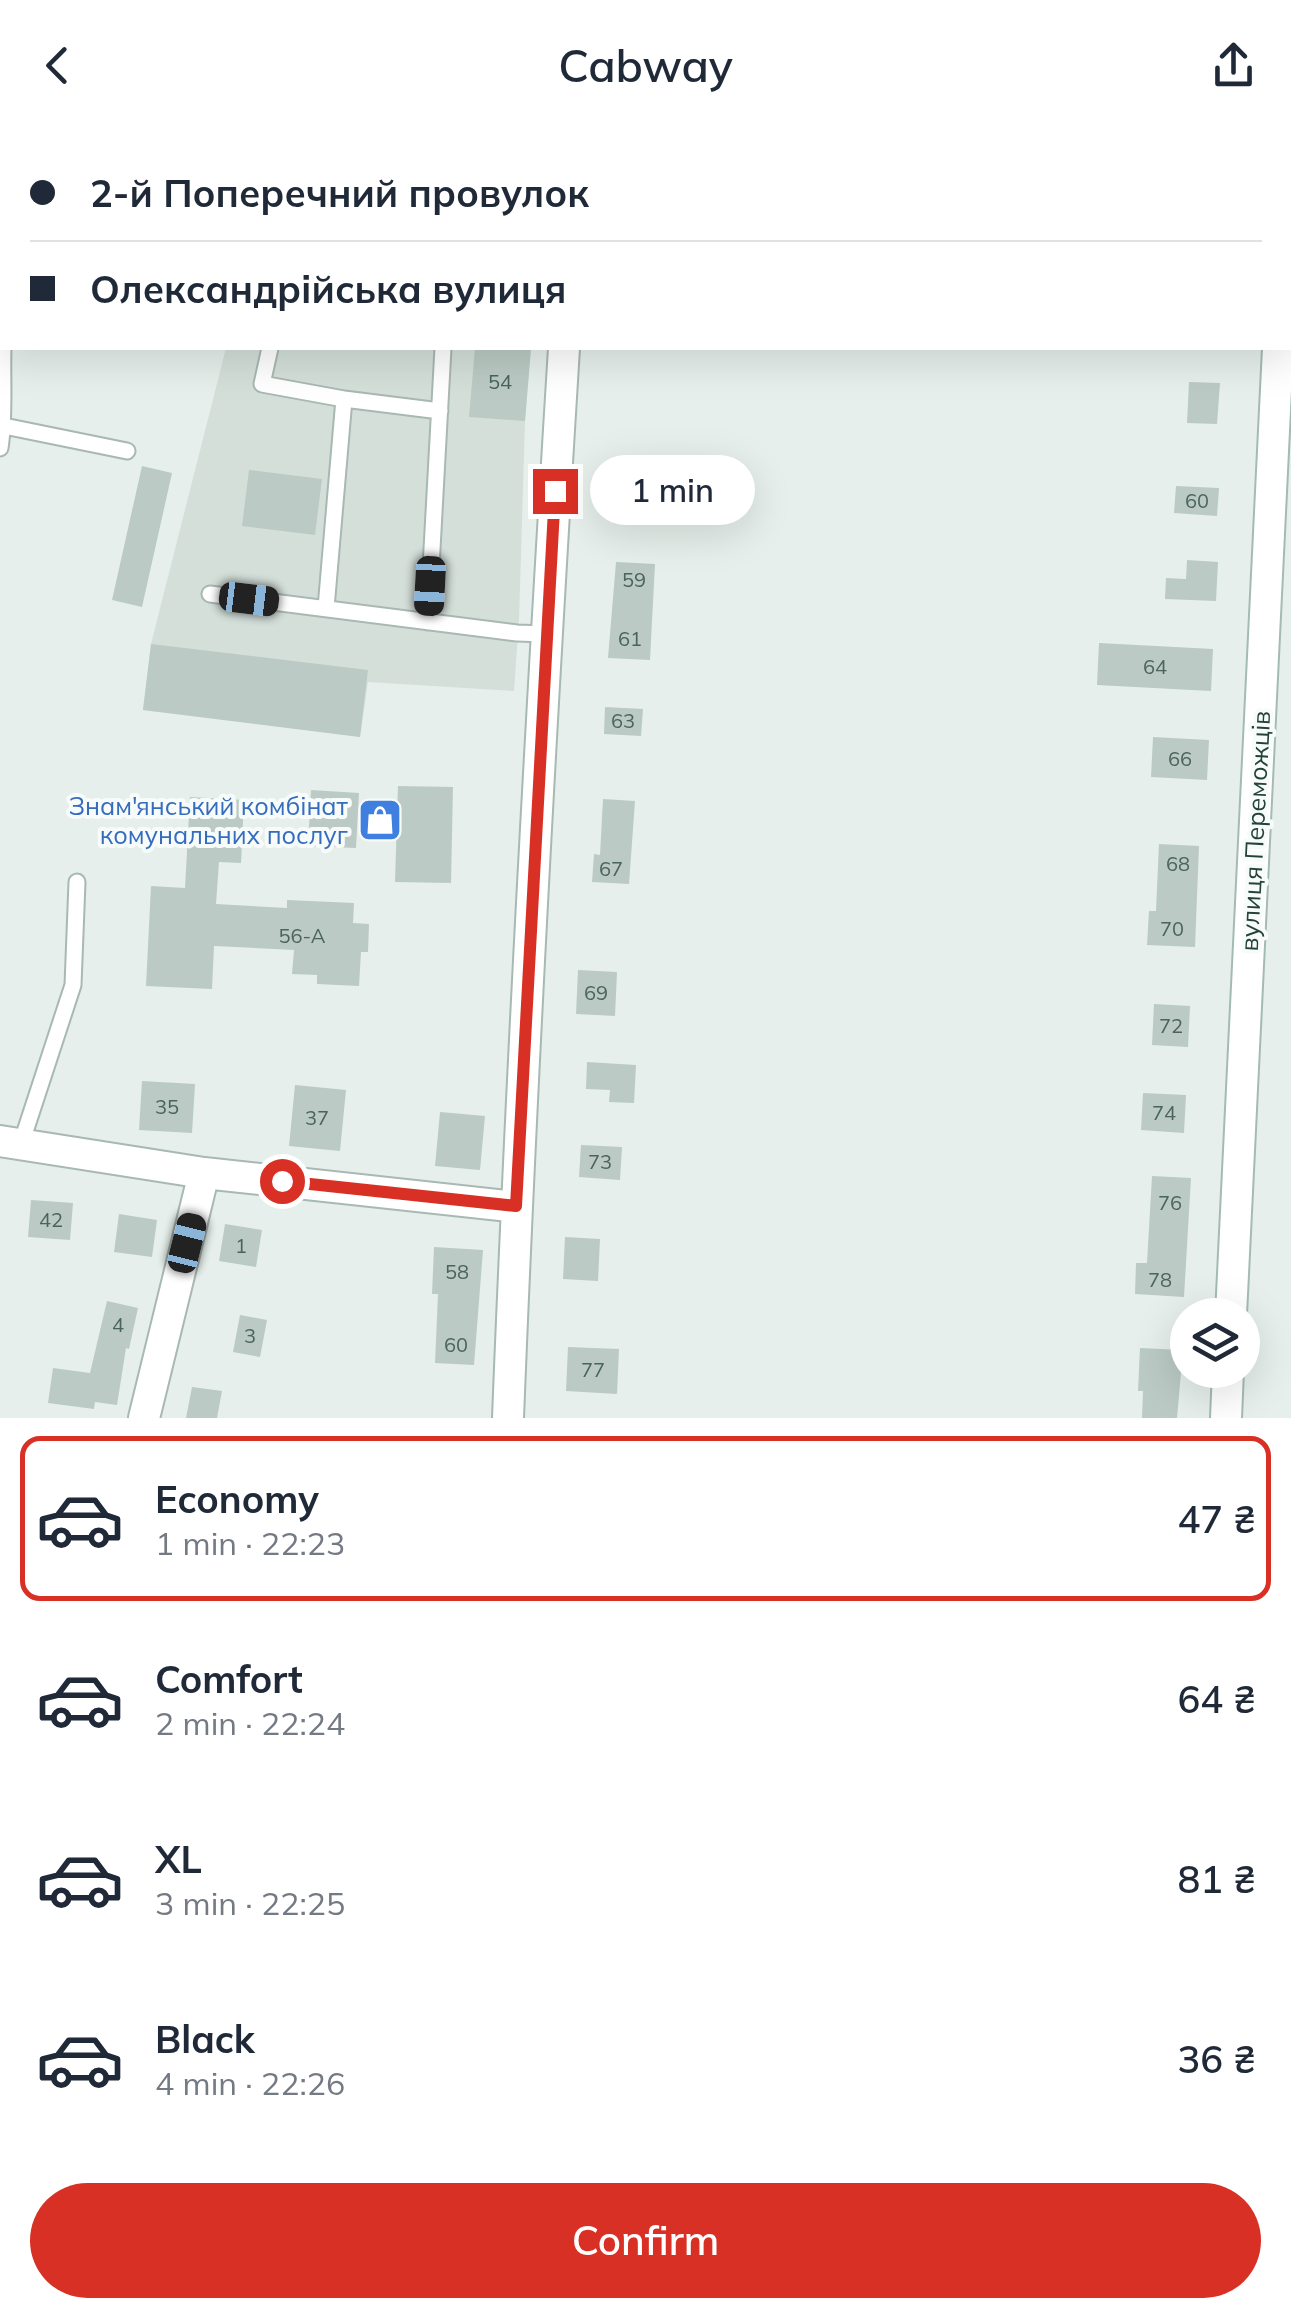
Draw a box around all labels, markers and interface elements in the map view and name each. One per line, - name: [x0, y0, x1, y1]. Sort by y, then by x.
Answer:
- text: Cabway: [558, 37, 733, 93]
- icon: back: [30, 38, 85, 93]
- icon: share: [1206, 38, 1261, 93]
- text: 2-й Поперечний провулок: [90, 169, 589, 217]
- text: Олександрійська вулиця: [90, 265, 567, 313]
- house number: 54: [488, 369, 512, 394]
- callout: 1 min: [590, 456, 755, 526]
- route end: [533, 469, 578, 514]
- text: 1 min: [631, 470, 714, 510]
- house number: 60: [1185, 488, 1209, 513]
- car: [413, 555, 447, 617]
- house number: 59: [622, 567, 646, 592]
- car: [217, 580, 281, 618]
- house number: 61: [618, 626, 642, 651]
- house number: 64: [1143, 654, 1167, 679]
- house number: 63: [611, 708, 635, 733]
- street label: вулиця Переможців: [1233, 710, 1276, 952]
- house number: 66: [1168, 746, 1192, 771]
- place label: Знам'янський комбінат комунальних послуг: [69, 790, 349, 850]
- shop icon: Знам'янський комбінат комунальних послуг: [357, 797, 403, 843]
- house number: 68: [1166, 851, 1190, 876]
- house number: 67: [599, 856, 623, 881]
- house number: 70: [1160, 916, 1184, 941]
- house number: 56-А: [279, 923, 326, 948]
- house number: 69: [584, 980, 608, 1005]
- house number: 72: [1159, 1013, 1183, 1038]
- house number: 35: [155, 1094, 179, 1119]
- house number: 74: [1152, 1100, 1176, 1125]
- house number: 37: [305, 1105, 329, 1130]
- house number: 73: [588, 1149, 612, 1174]
- route start: [260, 1159, 305, 1204]
- house number: 76: [1158, 1190, 1182, 1215]
- house number: 42: [39, 1207, 63, 1232]
- car: [165, 1210, 209, 1276]
- house number: 1: [235, 1233, 247, 1258]
- house number: 58: [445, 1259, 469, 1284]
- house number: 78: [1148, 1267, 1172, 1292]
- map controls: [1170, 1298, 1260, 1388]
- button: layers: [1170, 1298, 1260, 1388]
- house number: 4: [112, 1312, 124, 1337]
- house number: 3: [244, 1323, 256, 1348]
- house number: 60: [444, 1332, 468, 1357]
- house number: 77: [581, 1357, 605, 1382]
- icon: car: [35, 1474, 125, 1564]
- text: Economy: [155, 1475, 319, 1523]
- text: 47 ₴: [1177, 1495, 1256, 1543]
- text: 1 min · 22:23: [155, 1523, 345, 1563]
- icon: car: [35, 1654, 125, 1744]
- text: Comfort: [155, 1655, 303, 1703]
- text: 64 ₴: [1177, 1675, 1256, 1723]
- text: 2 min · 22:24: [155, 1703, 345, 1743]
- icon: car: [35, 1834, 125, 1924]
- text: XL: [155, 1835, 202, 1883]
- text: 81 ₴: [1177, 1855, 1256, 1903]
- text: 3 min · 22:25: [155, 1883, 345, 1923]
- icon: car: [35, 2014, 125, 2104]
- text: Black: [155, 2015, 255, 2063]
- text: 36 ₴: [1177, 2035, 1256, 2083]
- text: 4 min · 22:26: [155, 2063, 345, 2103]
- button: Confirm: [30, 2183, 1261, 2298]

